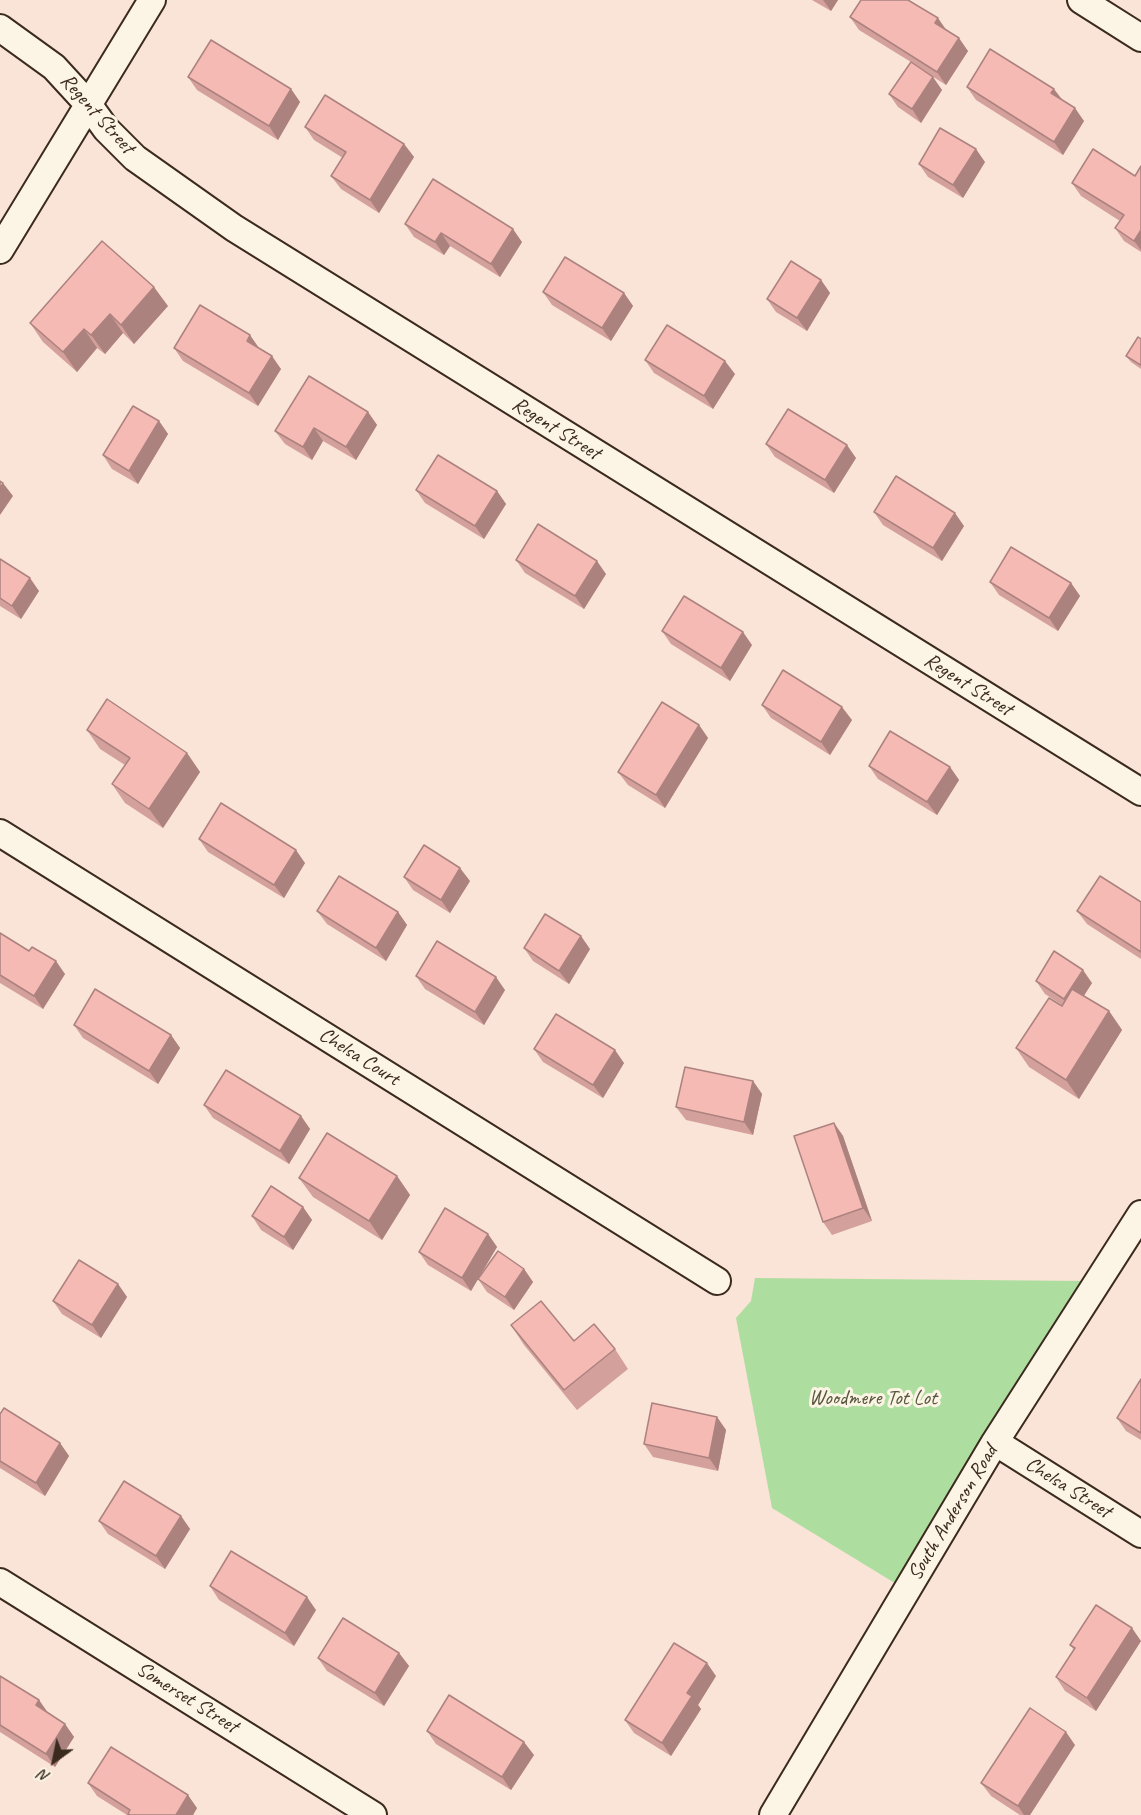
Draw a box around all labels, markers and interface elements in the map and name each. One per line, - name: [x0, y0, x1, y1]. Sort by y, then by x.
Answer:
- street label: Regent Street: [54, 69, 140, 159]
- street label: Regent Street: [507, 392, 605, 466]
- street label: Regent Street: [919, 648, 1017, 722]
- street label: Chelsa Court: [314, 1022, 404, 1092]
- park label: Woodmere Tot Lot: [809, 1385, 937, 1411]
- street label: South Anderson Road: [903, 1441, 1003, 1585]
- street label: Chelsa Street: [1020, 1452, 1116, 1524]
- street label: Somerset Street: [131, 1657, 243, 1739]
- north arrow: [24, 1731, 84, 1791]
- text: N: [35, 1765, 54, 1787]

